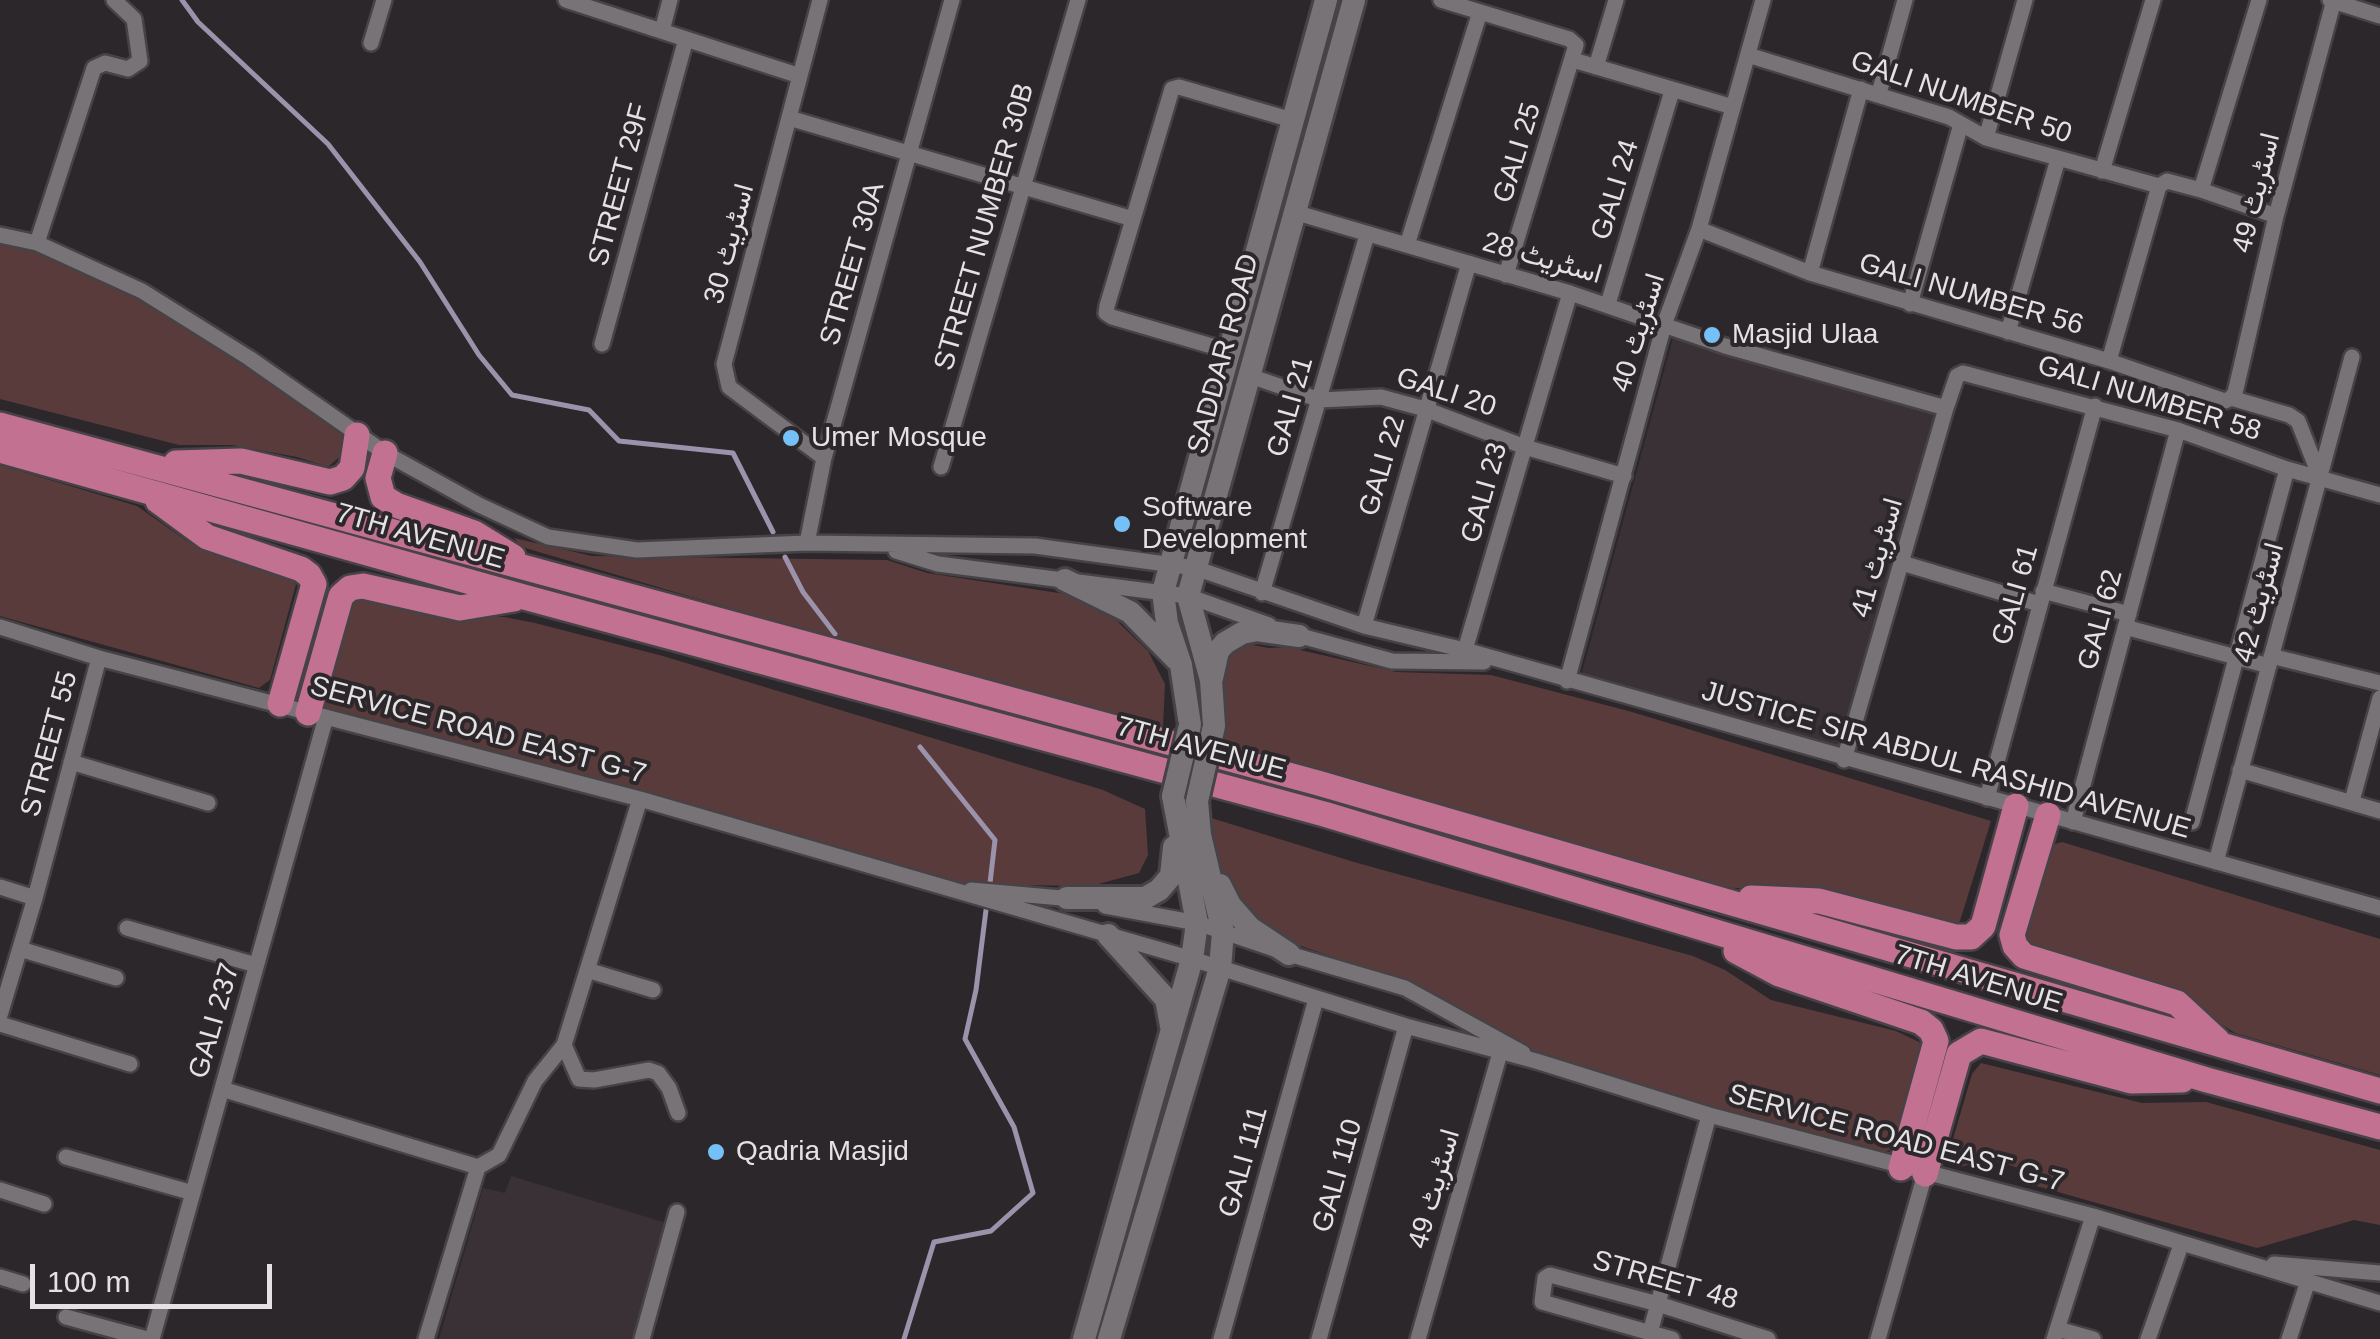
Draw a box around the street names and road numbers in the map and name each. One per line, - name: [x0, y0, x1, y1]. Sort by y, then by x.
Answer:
- street label: GALI NUMBER 50: [1846, 44, 2076, 152]
- street label: STREET NUMBER 30B: [928, 80, 1042, 374]
- street label: GALI 25: [1487, 99, 1549, 207]
- street label: STREET 29F: [582, 100, 658, 270]
- street label: اسٹریٹ 49: [2226, 130, 2288, 256]
- street label: GALI 24: [1585, 136, 1647, 244]
- street label: STREET 30A: [814, 179, 892, 349]
- street label: اسٹریٹ 30: [698, 180, 762, 308]
- street label: اسٹریٹ 28: [1478, 226, 1606, 292]
- street label: GALI NUMBER 56: [1855, 247, 2087, 343]
- street label: SADDAR ROAD: [1181, 250, 1267, 458]
- street label: اسٹریٹ 40: [1605, 270, 1673, 396]
- street label: GALI NUMBER 58: [2033, 349, 2265, 449]
- street label: GALI 21: [1261, 353, 1321, 461]
- street label: GALI 20: [1392, 361, 1500, 425]
- street label: GALI 22: [1353, 412, 1413, 520]
- street label: GALI 23: [1455, 439, 1515, 547]
- street label: اسٹریٹ 41: [1845, 494, 1911, 622]
- street label: 7TH AVENUE: [332, 497, 508, 577]
- street label: اسٹریٹ 42: [2228, 539, 2292, 667]
- street label: GALI 61: [1986, 541, 2046, 649]
- street label: GALI 62: [2071, 566, 2131, 674]
- street label: STREET 55: [14, 668, 86, 820]
- street label: SERVICE ROAD EAST G-7: [306, 670, 650, 792]
- street label: JUSTICE SIR ABDUL RASHID AVENUE: [1698, 675, 2194, 847]
- street label: 7TH AVENUE: [1113, 710, 1289, 788]
- street label: 7TH AVENUE: [1890, 939, 2066, 1021]
- street label: GALI 237: [183, 960, 247, 1082]
- street label: SERVICE ROAD EAST G-7: [1724, 1078, 2068, 1200]
- street label: GALI 111: [1212, 1103, 1276, 1221]
- street label: GALI 110: [1306, 1116, 1370, 1236]
- street label: اسٹریٹ 49: [1402, 1125, 1468, 1253]
- street label: STREET 48: [1589, 1244, 1741, 1318]

